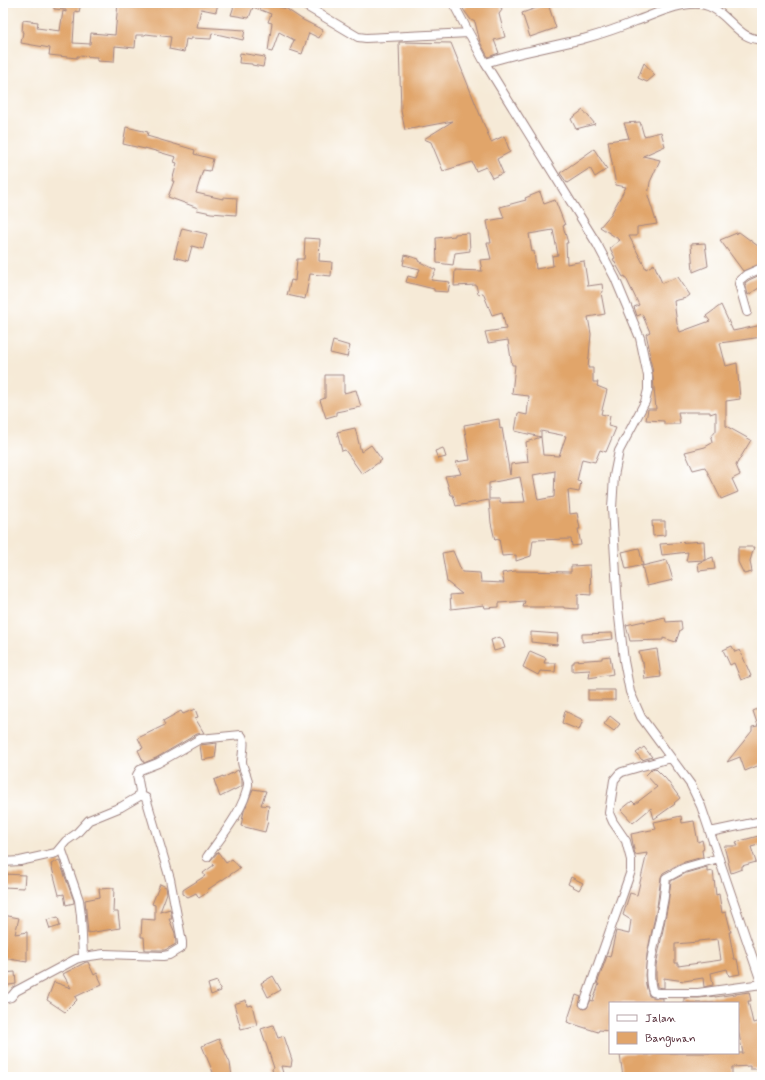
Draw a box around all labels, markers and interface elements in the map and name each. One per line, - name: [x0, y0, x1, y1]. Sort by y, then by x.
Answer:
- legend: [609, 1002, 739, 1054]
- text: Jalan: [645, 1011, 677, 1027]
- text: Bangunan: [645, 1031, 696, 1047]

